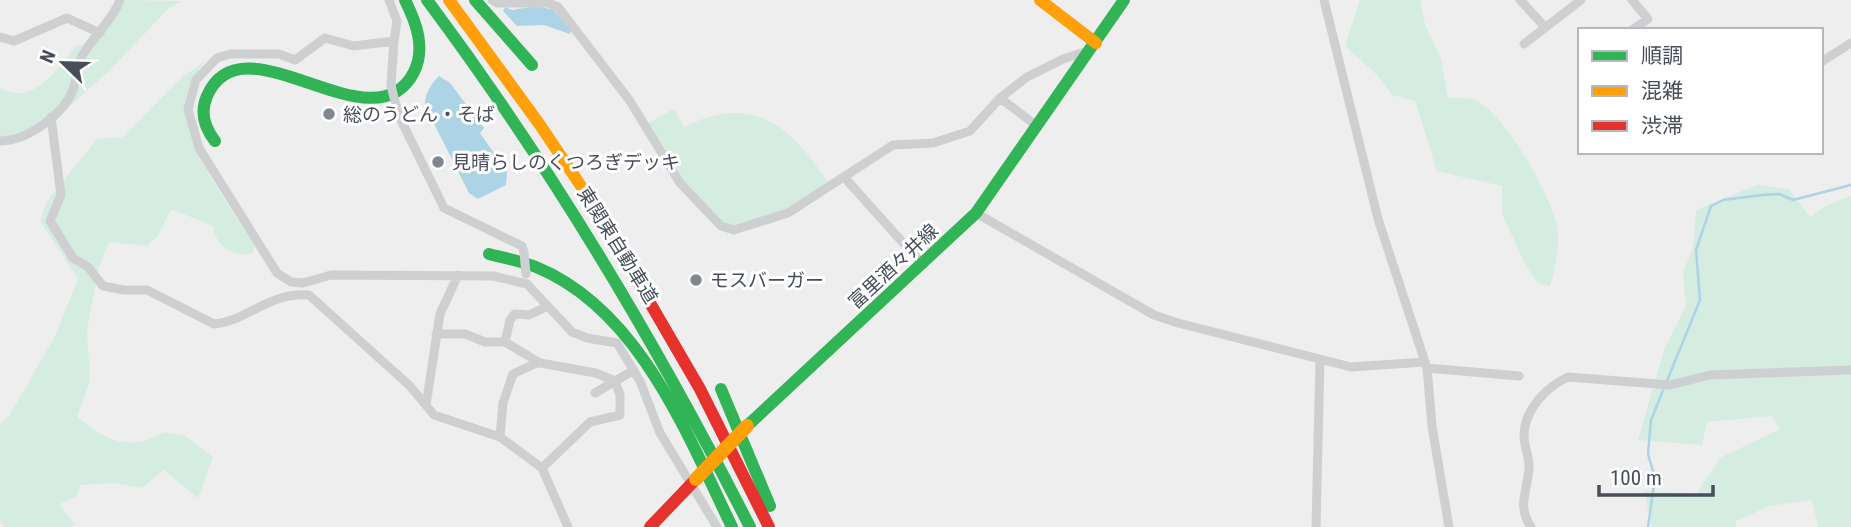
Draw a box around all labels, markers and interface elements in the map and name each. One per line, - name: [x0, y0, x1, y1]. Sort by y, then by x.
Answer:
- north arrow: [28, 28, 98, 98]
- legend: [1578, 28, 1823, 154]
- text: 順調: [1641, 44, 1683, 68]
- text: N: [35, 47, 61, 66]
- text: 混雑: [1641, 79, 1683, 103]
- place label: 総のうどん・そば: [343, 103, 495, 126]
- marker: 総のうどん・そば: [321, 106, 337, 122]
- text: 渋滞: [1641, 114, 1683, 138]
- place label: 見晴らしのくつろぎデッキ: [452, 151, 680, 174]
- marker: 見晴らしのくつろぎデッキ: [430, 154, 446, 170]
- street label: 東関東自動車道: [573, 183, 663, 308]
- street label: 富里酒々井線: [844, 219, 943, 314]
- place label: モスバーガー: [710, 269, 824, 292]
- marker: モスバーガー: [688, 272, 704, 288]
- scale bar: [1599, 454, 1713, 498]
- text: 100 m: [1610, 466, 1662, 490]

